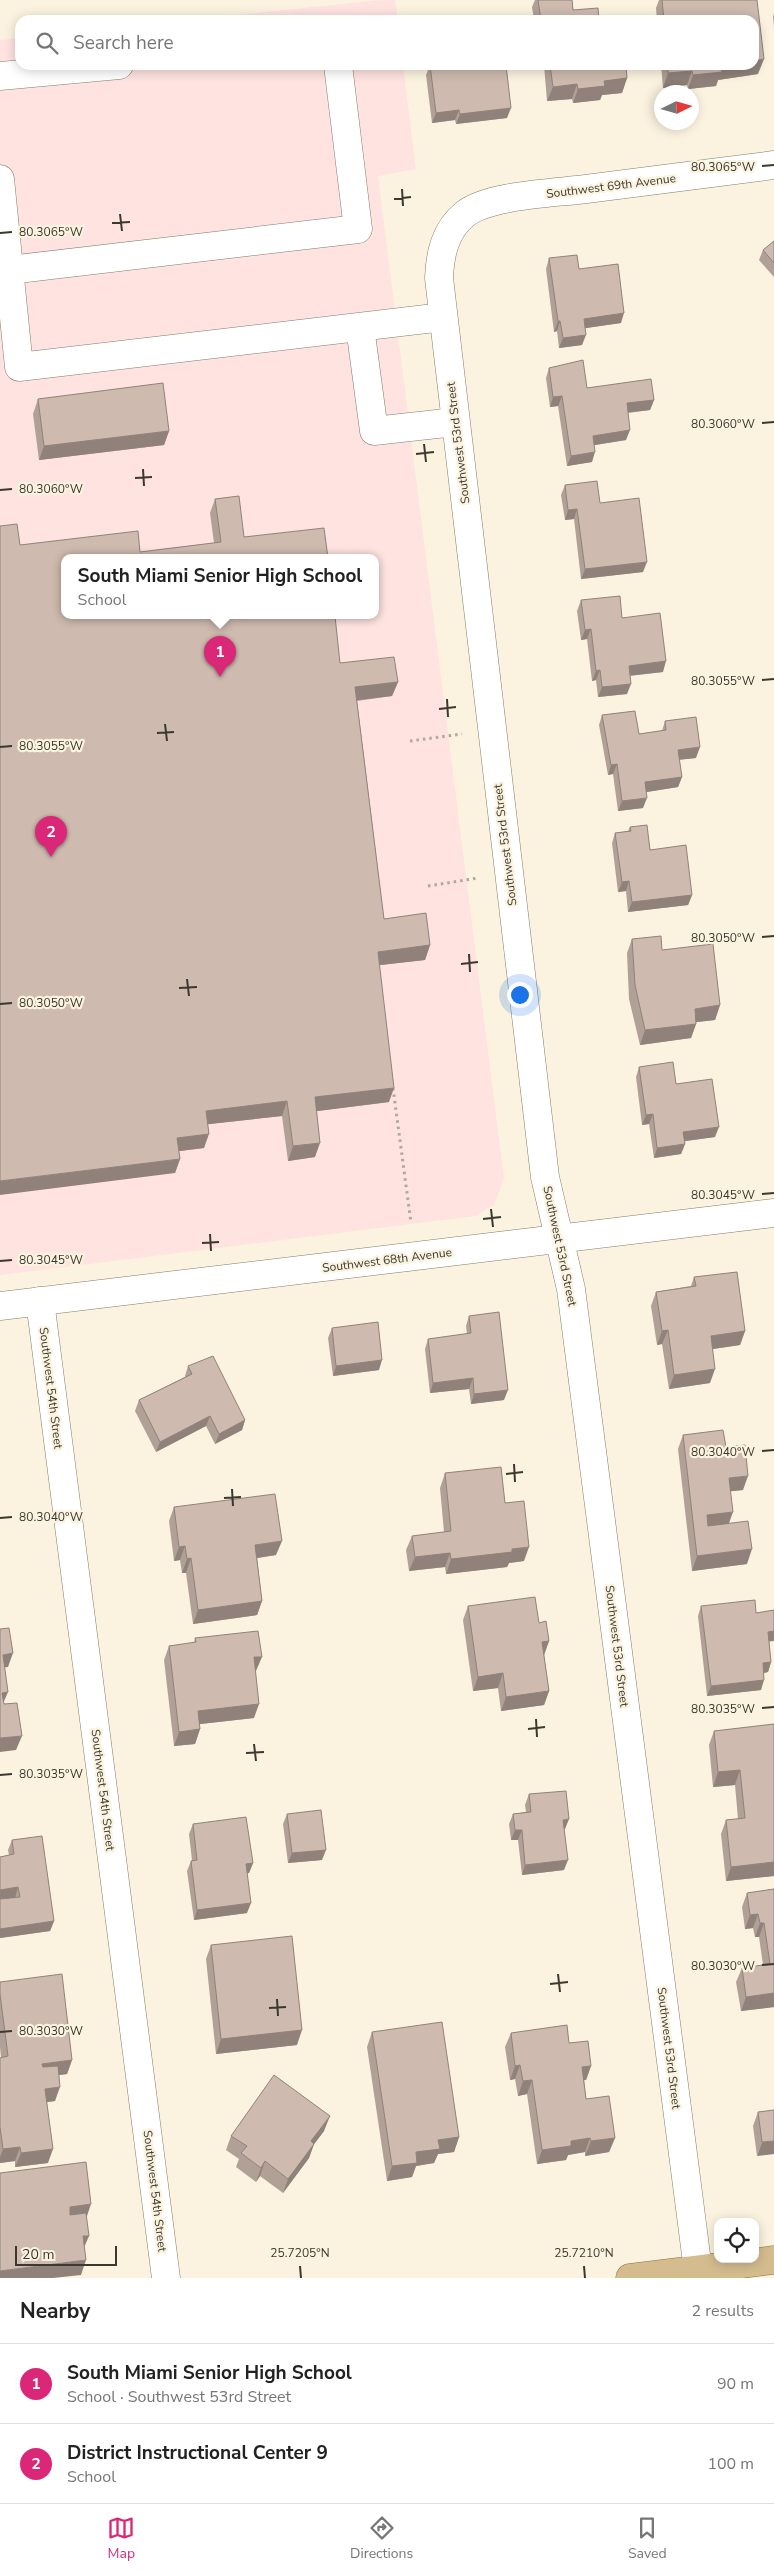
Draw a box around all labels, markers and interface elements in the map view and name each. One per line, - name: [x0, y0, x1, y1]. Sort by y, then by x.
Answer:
- search box: [15, 15, 759, 70]
- icon: search: [33, 29, 61, 57]
- text: Search here: [73, 30, 174, 56]
- north arrow: [654, 85, 699, 130]
- text: 80.3065°W: [691, 159, 755, 175]
- street label: Southwest 69th Avenue: [545, 170, 677, 202]
- text: 80.3065°W: [19, 224, 83, 240]
- street label: Southwest 53rd Street: [442, 380, 473, 505]
- text: 80.3060°W: [691, 416, 755, 432]
- text: 80.3060°W: [19, 481, 83, 497]
- popup: [61, 554, 379, 619]
- text: South Miami Senior High School: [78, 563, 362, 589]
- text: School: [78, 589, 126, 611]
- pin: 1: [204, 636, 236, 677]
- text: 80.3055°W: [691, 673, 755, 689]
- text: 80.3055°W: [19, 738, 83, 754]
- street label: Southwest 53rd Street: [489, 782, 520, 907]
- pin: 2: [35, 816, 67, 857]
- text: 80.3050°W: [691, 930, 755, 946]
- your location: [507, 982, 533, 1008]
- text: 80.3050°W: [19, 995, 83, 1011]
- street label: Southwest 53rd Street: [539, 1184, 581, 1308]
- text: 80.3045°W: [691, 1187, 755, 1203]
- street label: Southwest 68th Avenue: [321, 1244, 453, 1276]
- text: 80.3045°W: [19, 1252, 83, 1268]
- street label: Southwest 54th Street: [36, 1326, 66, 1450]
- text: 80.3040°W: [691, 1444, 755, 1460]
- text: 80.3040°W: [19, 1509, 83, 1525]
- street label: Southwest 53rd Street: [602, 1584, 633, 1709]
- text: 80.3035°W: [691, 1701, 755, 1717]
- street label: Southwest 54th Street: [88, 1728, 118, 1852]
- text: 80.3035°W: [19, 1766, 83, 1782]
- text: 80.3030°W: [691, 1958, 755, 1974]
- street label: Southwest 53rd Street: [654, 1986, 685, 2111]
- text: 80.3030°W: [19, 2023, 83, 2039]
- street label: Southwest 54th Street: [140, 2129, 170, 2253]
- map controls: [714, 2218, 759, 2263]
- button: locate: [714, 2218, 759, 2263]
- scale bar: [15, 2243, 118, 2266]
- text: 20 m: [22, 2245, 54, 2264]
- text: 25.7205°N: [270, 2245, 330, 2261]
- text: 25.7210°N: [554, 2245, 614, 2261]
- text: Nearby: [20, 2297, 90, 2325]
- text: 2 results: [692, 2300, 754, 2322]
- text: South Miami Senior High School: [67, 2360, 352, 2386]
- text: 1: [31, 2373, 41, 2395]
- text: 90 m: [717, 2373, 754, 2395]
- text: School · Southwest 53rd Street: [67, 2386, 291, 2408]
- text: District Instructional Center 9: [67, 2440, 328, 2466]
- text: 2: [31, 2453, 41, 2475]
- text: 100 m: [707, 2453, 754, 2475]
- text: School: [67, 2466, 116, 2488]
- tab: Map: [107, 2514, 135, 2563]
- tab: Directions: [350, 2514, 413, 2563]
- tab: Saved: [628, 2514, 667, 2563]

